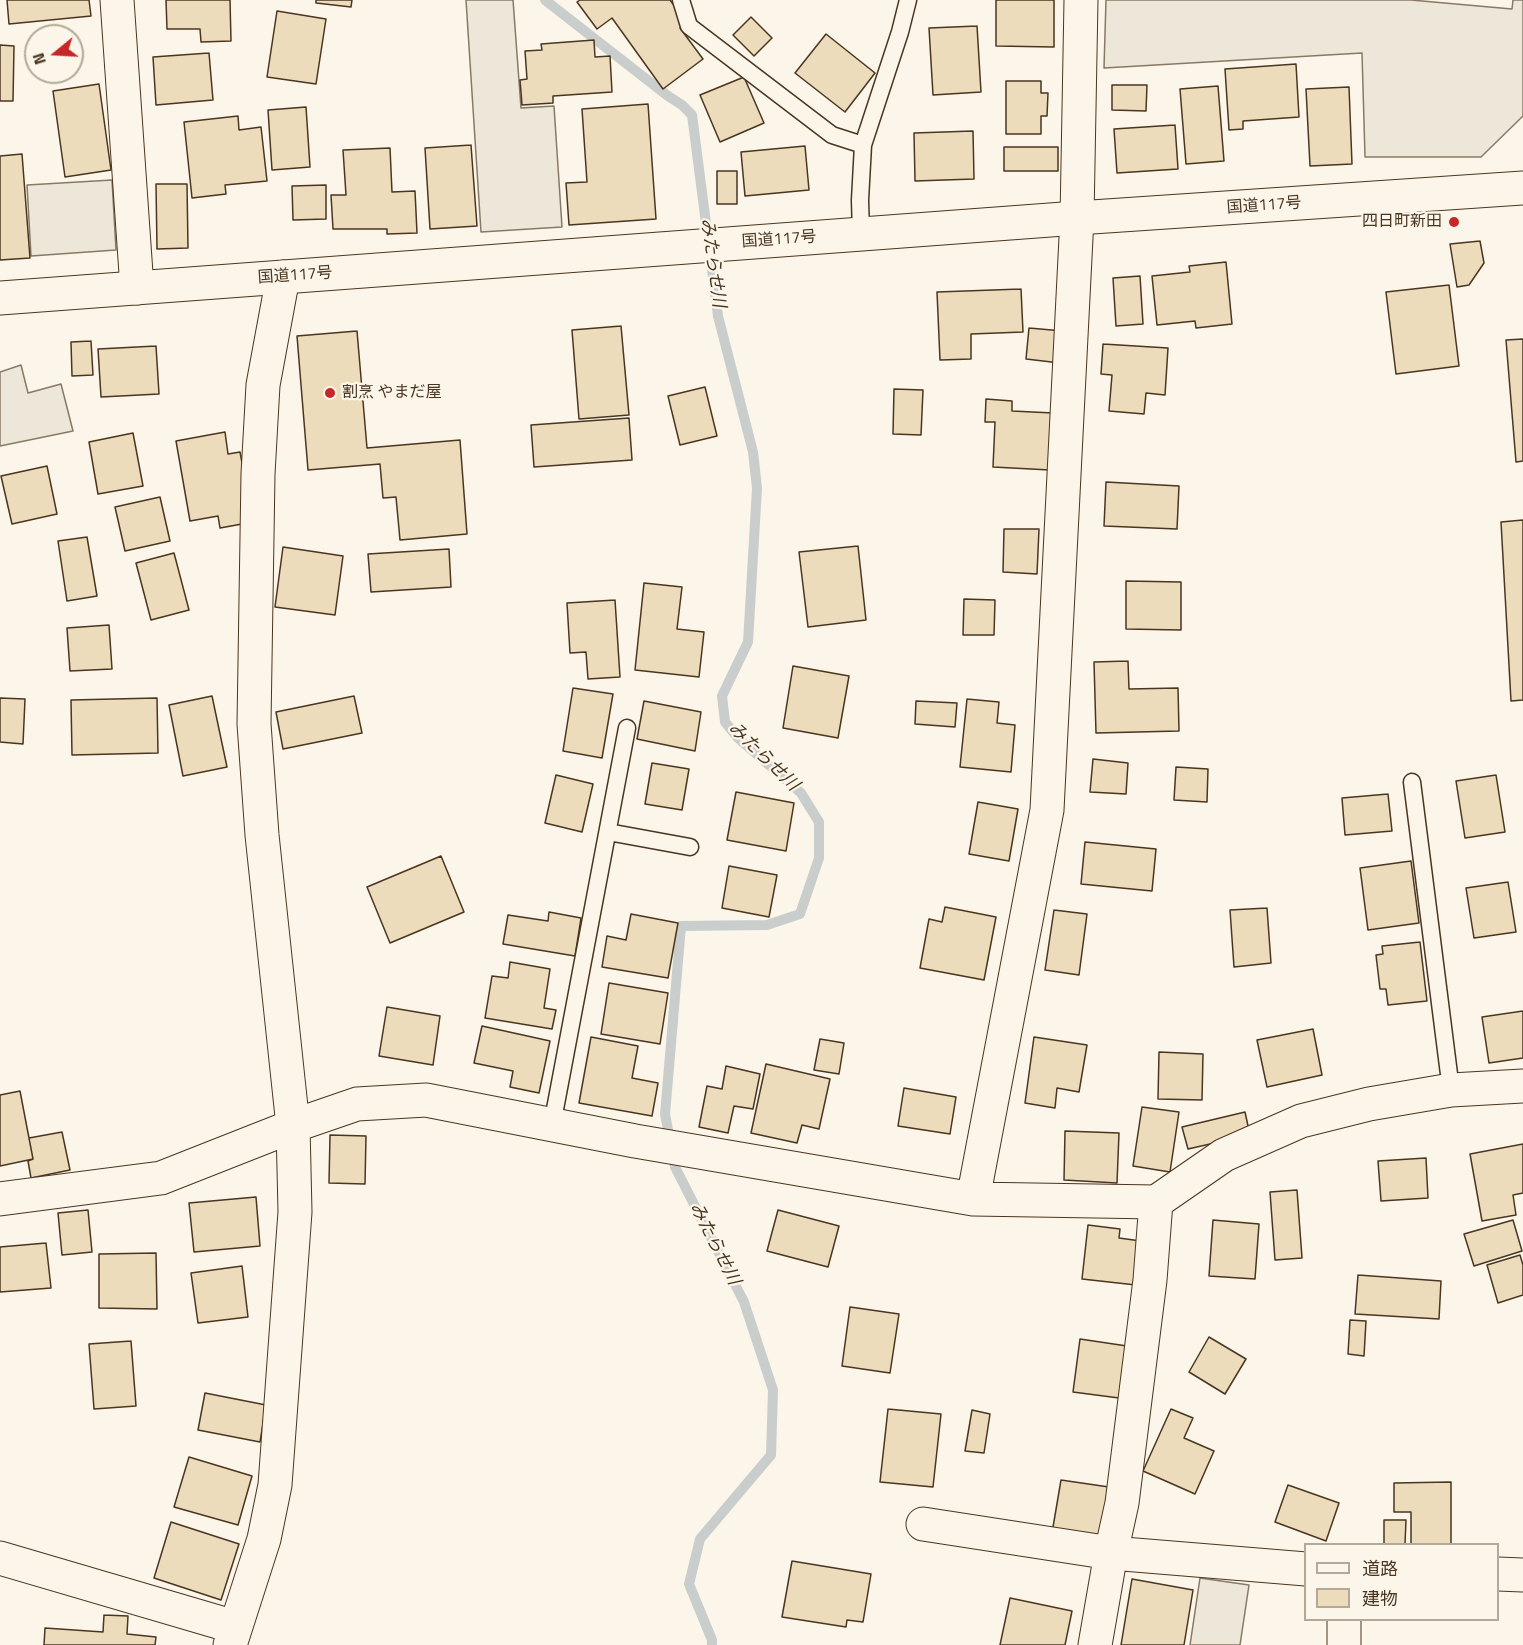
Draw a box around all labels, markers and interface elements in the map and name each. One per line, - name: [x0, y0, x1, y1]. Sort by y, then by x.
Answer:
- north arrow: [24, 24, 84, 84]
- text: N: [26, 50, 52, 68]
- street label: 国道117号: [1226, 194, 1302, 218]
- place label: 四日町新田: [1362, 212, 1442, 232]
- marker: 四日町新田: [1447, 215, 1461, 229]
- water label: みたらせ川: [695, 217, 729, 309]
- street label: 国道117号: [741, 228, 817, 252]
- street label: 国道117号: [257, 264, 333, 288]
- place label: 割烹 やまだ屋: [342, 383, 442, 403]
- marker: 割烹 やまだ屋: [323, 386, 337, 400]
- water label: みたらせ川: [723, 718, 803, 796]
- water label: みたらせ川: [684, 1199, 744, 1289]
- legend: [1304, 1543, 1499, 1621]
- text: 道路: [1362, 1555, 1398, 1582]
- text: 建物: [1362, 1585, 1398, 1612]

